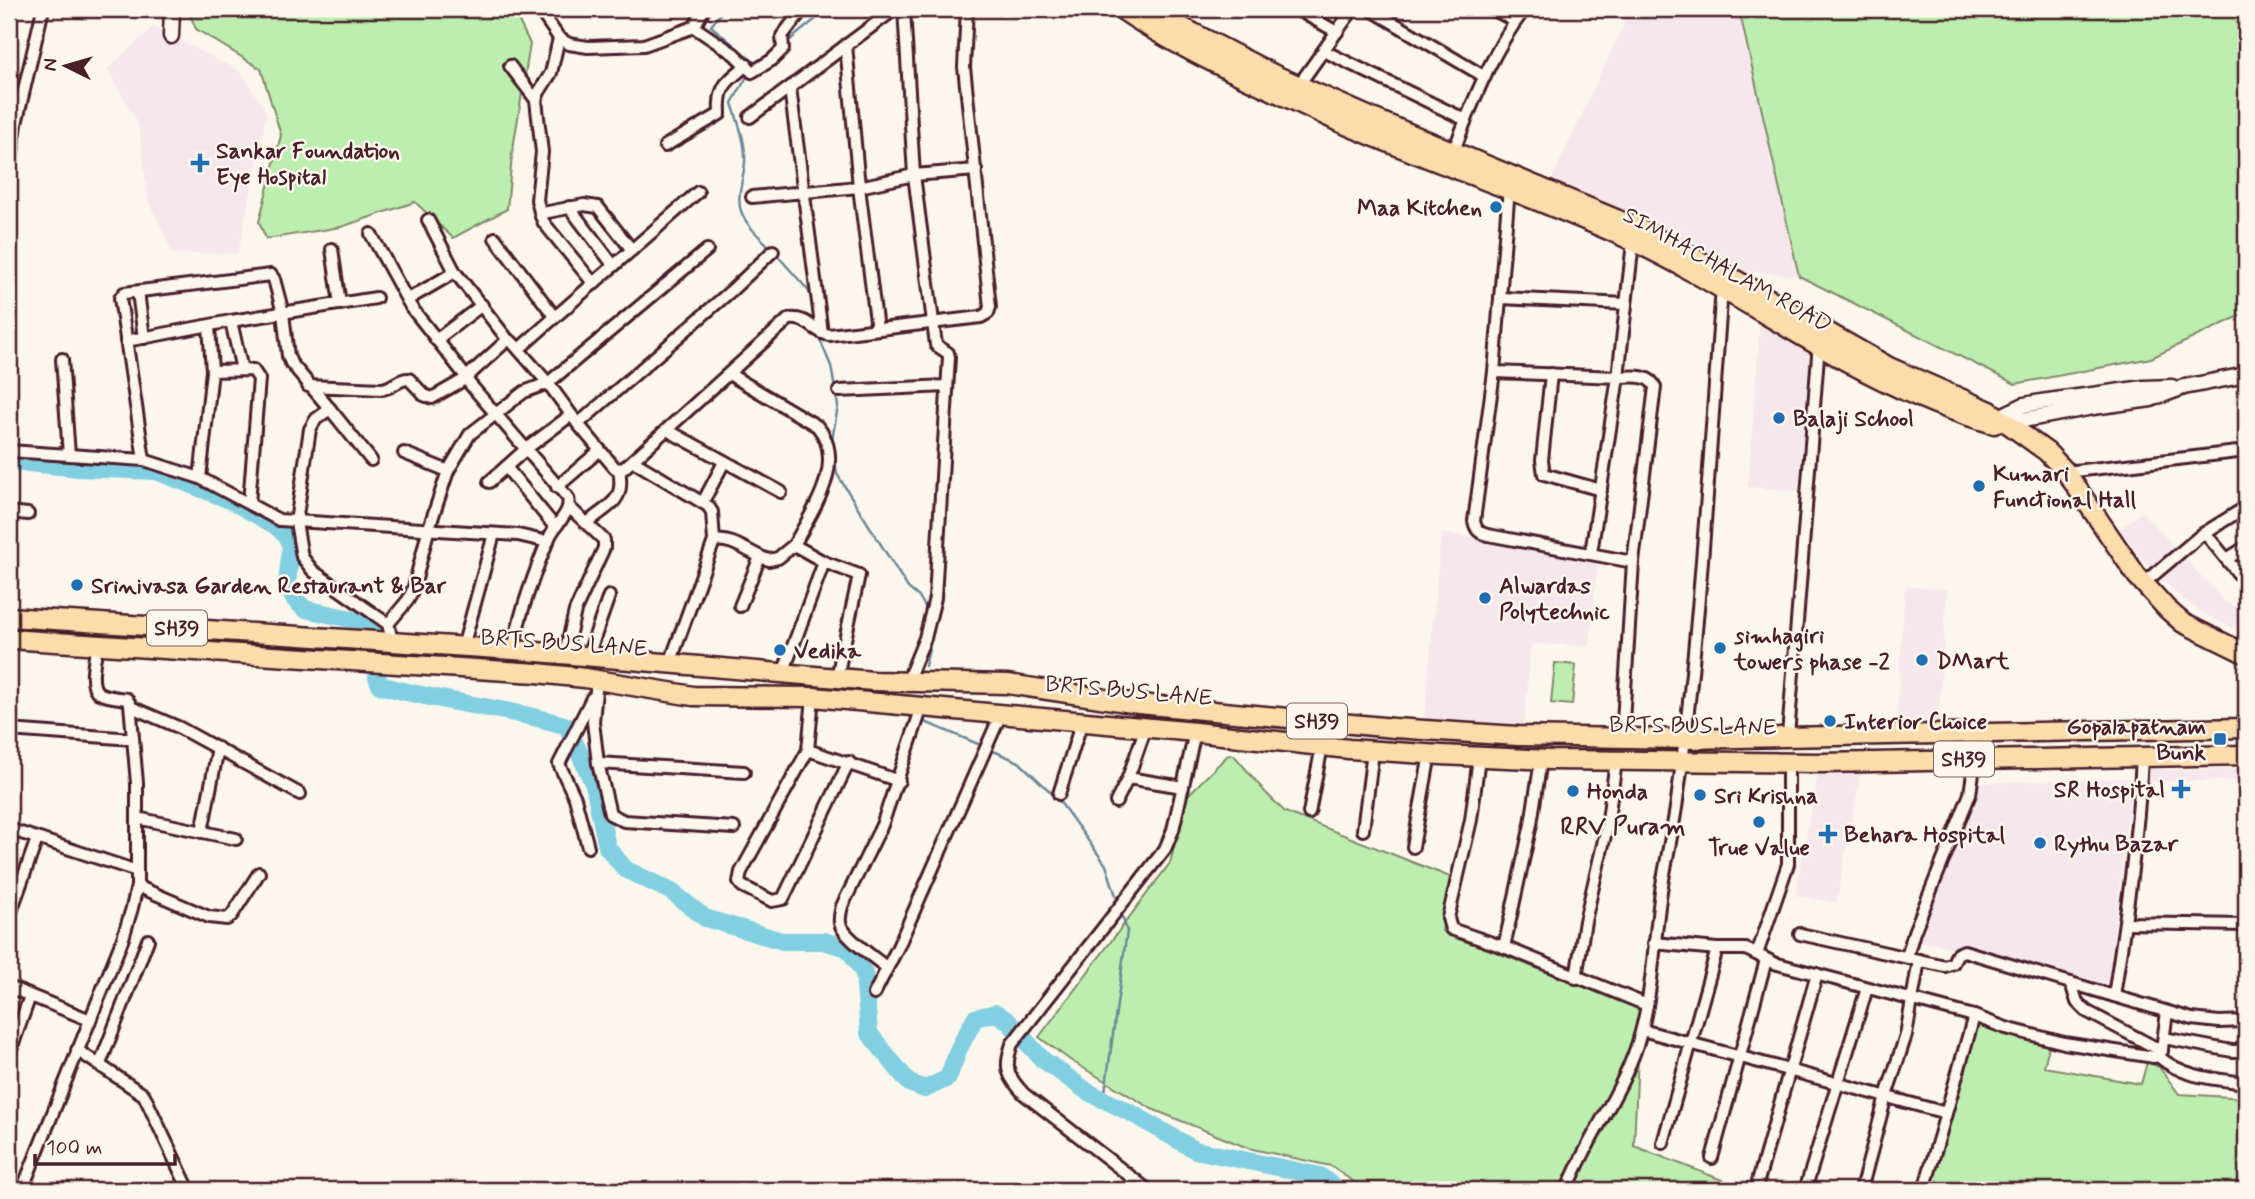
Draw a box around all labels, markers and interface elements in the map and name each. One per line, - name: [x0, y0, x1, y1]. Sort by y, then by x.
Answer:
- north arrow: [32, 32, 102, 102]
- text: N: [38, 57, 64, 72]
- place label: Sankar Foundation Eye Hospital: [216, 137, 400, 193]
- marker: Sankar Foundation Eye Hospital: [190, 153, 210, 173]
- place label: Maa Kitchen: [1357, 194, 1482, 224]
- marker: Maa Kitchen: [1488, 199, 1504, 215]
- street label: SIMHACHALAM ROAD: [1617, 201, 1837, 341]
- place label: Balaji School: [1793, 405, 1914, 435]
- marker: Balaji School: [1771, 410, 1787, 426]
- place label: Kumari Functional Hall: [1993, 460, 2136, 516]
- marker: Kumari Functional Hall: [1971, 478, 1987, 494]
- place label: Srinivasa Garden Restaurant & Bar: [91, 572, 448, 602]
- place label: Alwardas Polytechnic: [1499, 572, 1610, 628]
- marker: Srinivasa Garden Restaurant & Bar: [69, 577, 85, 593]
- marker: Alwardas Polytechnic: [1477, 590, 1493, 606]
- road number: SH39: [147, 610, 207, 646]
- place label: simhagiri towers phase -2: [1733, 622, 1891, 678]
- street label: BRTS BUS LANE: [479, 623, 648, 665]
- place label: Vedika: [794, 637, 862, 667]
- marker: simhagiri towers phase -2: [1712, 640, 1728, 656]
- marker: Vedika: [772, 642, 788, 658]
- place label: DMart: [1936, 647, 2010, 677]
- marker: DMart: [1914, 652, 1930, 668]
- street label: BRTS BUS LANE: [1044, 670, 1214, 714]
- road number: SH39: [1287, 704, 1347, 738]
- place label: Interior Choice: [1844, 708, 1987, 738]
- street label: BRTS BUS LANE: [1609, 711, 1777, 743]
- marker: Interior Choice: [1822, 713, 1838, 729]
- place label: Gopalapatnam Bunk: [2067, 713, 2207, 769]
- marker: Gopalapatnam Bunk: [2212, 731, 2228, 747]
- road number: SH39: [1934, 742, 1994, 776]
- place label: SR Hospital: [2054, 776, 2165, 806]
- place label: Honda: [1587, 778, 1648, 808]
- marker: SR Hospital: [2171, 779, 2191, 799]
- place label: Sri Krishna: [1714, 782, 1818, 812]
- marker: Honda: [1565, 783, 1581, 799]
- marker: Sri Krishna: [1692, 787, 1708, 803]
- district label: RRV Puram: [1560, 812, 1686, 843]
- marker: True Value: [1751, 814, 1767, 830]
- place label: Behara Hospital: [1844, 821, 2006, 851]
- marker: Behara Hospital: [1818, 824, 1838, 844]
- place label: Rythu Bazar: [2054, 830, 2179, 860]
- place label: True Value: [1708, 834, 1810, 864]
- marker: Rythu Bazar: [2032, 835, 2048, 851]
- scale bar: [35, 1122, 175, 1166]
- text: 100 m: [46, 1134, 102, 1162]

